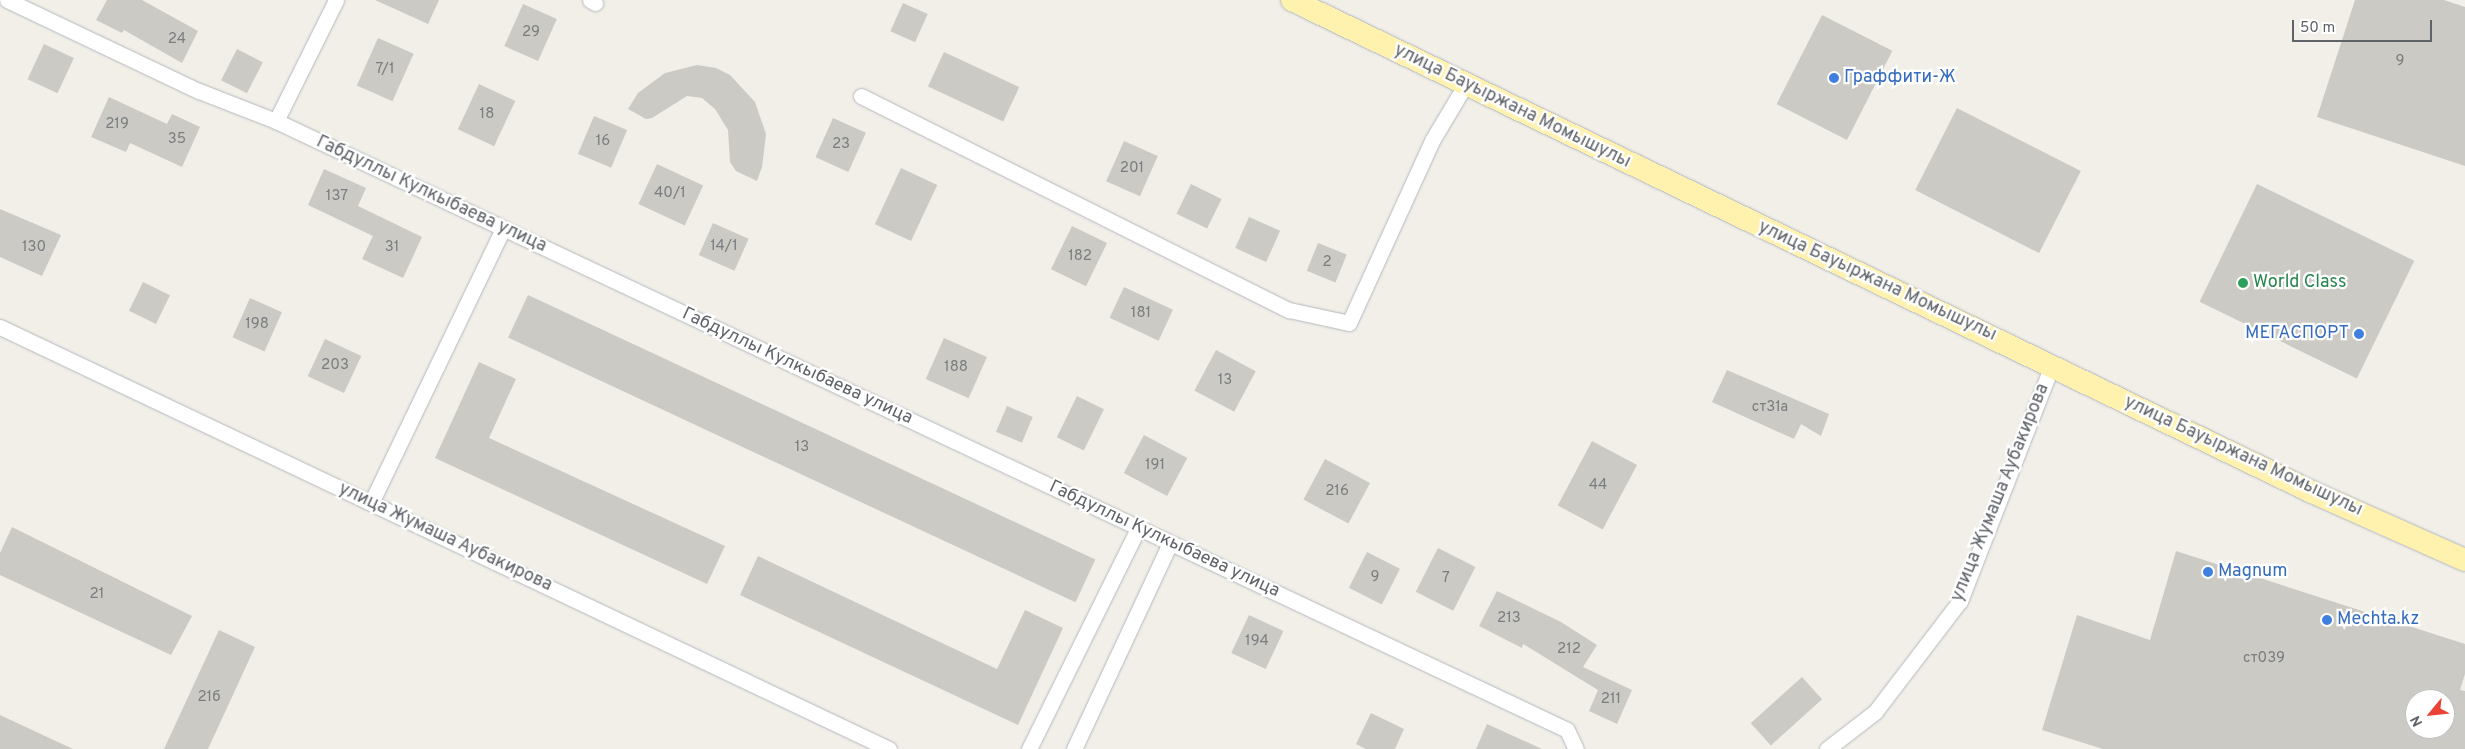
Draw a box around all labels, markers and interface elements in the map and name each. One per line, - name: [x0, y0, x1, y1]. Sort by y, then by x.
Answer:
- scale bar: [2295, 10, 2435, 42]
- text: 50 m: [2300, 19, 2335, 38]
- house number: 29: [522, 24, 540, 42]
- house number: 24: [168, 31, 186, 49]
- street label: улица Бауыржана Момышулы: [1390, 40, 1634, 174]
- house number: 9: [2396, 53, 2404, 71]
- house number: 7/1: [375, 61, 395, 79]
- place label: Граффити-Ж: [1844, 67, 1956, 89]
- marker: Граффити-Ж: [1828, 72, 1840, 84]
- house number: 18: [480, 106, 494, 124]
- house number: 219: [105, 116, 129, 134]
- house number: 35: [168, 131, 186, 149]
- street label: Габдуллы Кулкыбаева улица: [312, 132, 550, 258]
- house number: 16: [596, 133, 610, 151]
- house number: 23: [832, 136, 850, 154]
- house number: 201: [1120, 160, 1144, 178]
- house number: 40/1: [654, 185, 686, 203]
- house number: 137: [326, 188, 348, 206]
- street label: улица Бауыржана Момышулы: [1754, 217, 2000, 347]
- house number: 14/1: [710, 238, 738, 256]
- house number: 130: [22, 239, 46, 257]
- house number: 31: [385, 239, 399, 257]
- house number: 182: [1068, 248, 1092, 266]
- house number: 2: [1322, 254, 1332, 272]
- place label: World Class: [2253, 272, 2346, 294]
- marker: World Class: [2237, 277, 2249, 289]
- street label: Габдуллы Кулкыбаева улица: [678, 304, 916, 430]
- house number: 181: [1131, 305, 1151, 323]
- house number: 198: [245, 316, 269, 334]
- place label: МЕГАСПОРТ: [2245, 323, 2349, 345]
- marker: МЕГАСПОРТ: [2353, 328, 2365, 340]
- house number: 203: [321, 357, 349, 375]
- house number: 188: [944, 359, 968, 377]
- house number: 13: [1218, 372, 1232, 390]
- street label: улица Жумаша Аубакирова: [1947, 380, 2055, 606]
- street label: улица Бауыржана Момышулы: [2120, 392, 2366, 522]
- house number: ст31а: [1752, 399, 1788, 417]
- house number: 13: [795, 439, 809, 457]
- house number: 191: [1145, 457, 1165, 475]
- street label: Габдуллы Кулкыбаева улица: [1045, 477, 1283, 603]
- house number: 44: [1589, 477, 1607, 495]
- street label: улица Жумаша Аубакирова: [334, 479, 556, 597]
- house number: 216: [1325, 483, 1349, 501]
- place label: Magnum: [2218, 561, 2288, 583]
- marker: Magnum: [2202, 566, 2214, 578]
- house number: 9: [1371, 569, 1379, 587]
- house number: 7: [1442, 570, 1450, 588]
- house number: 21: [90, 586, 104, 604]
- place label: Mechta.kz: [2337, 609, 2419, 631]
- house number: 213: [1497, 610, 1521, 628]
- marker: Mechta.kz: [2321, 614, 2333, 626]
- house number: 194: [1245, 633, 1269, 651]
- house number: 212: [1557, 641, 1581, 659]
- house number: ст039: [2243, 650, 2285, 668]
- house number: 21б: [197, 689, 221, 707]
- north arrow: [2405, 689, 2455, 739]
- house number: 211: [1601, 691, 1621, 709]
- text: N: [2407, 712, 2427, 729]

